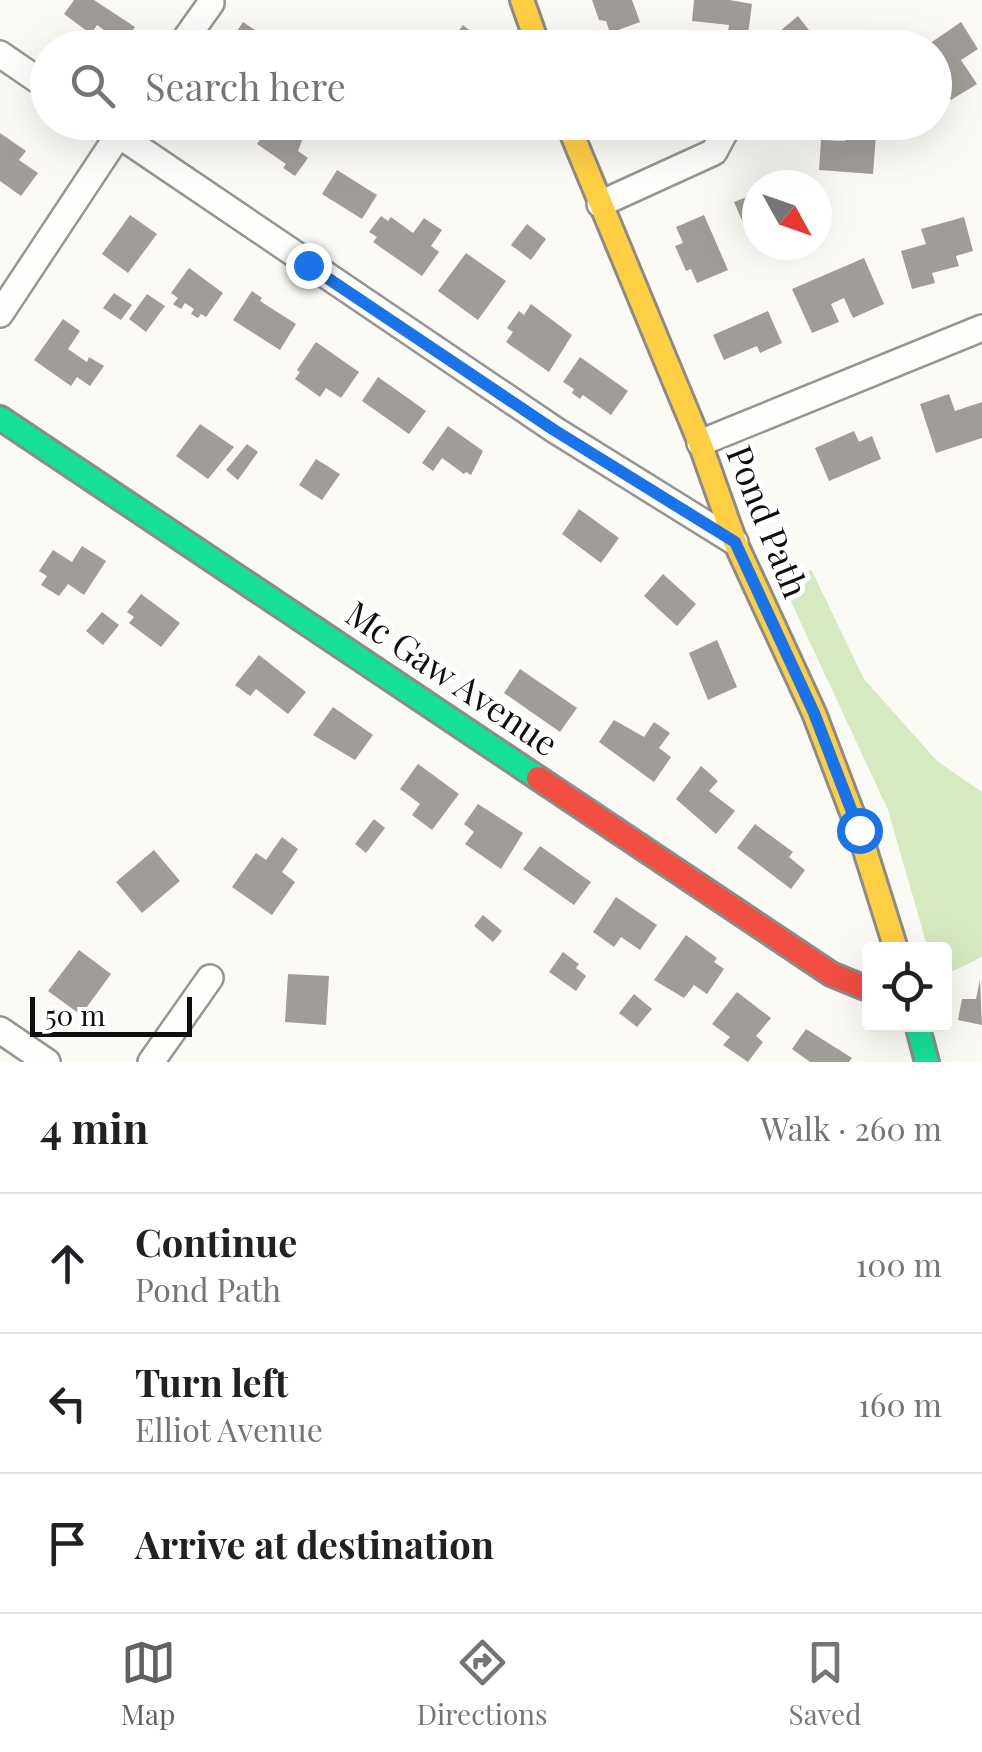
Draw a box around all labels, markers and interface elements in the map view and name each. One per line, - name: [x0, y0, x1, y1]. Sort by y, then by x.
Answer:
- search box: [30, 30, 952, 140]
- icon: search: [65, 58, 120, 113]
- text: Search here: [145, 60, 346, 111]
- north arrow: [742, 170, 832, 260]
- route end: [286, 243, 332, 289]
- street label: Pond Path: [717, 438, 821, 604]
- street label: Mc Gaw Avenue: [338, 589, 568, 765]
- route start: [837, 808, 883, 854]
- map controls: [862, 942, 952, 1032]
- button: locate: [862, 942, 952, 1032]
- scale bar: [30, 992, 192, 1036]
- text: 50 m: [45, 996, 105, 1033]
- text: 4 min: [40, 1099, 149, 1155]
- text: Walk · 260 m: [760, 1106, 942, 1149]
- text: Continue: [135, 1216, 297, 1267]
- icon: ahead: [40, 1236, 95, 1291]
- text: 100 m: [855, 1242, 942, 1285]
- text: Pond Path: [135, 1267, 281, 1310]
- text: Turn left: [135, 1356, 288, 1407]
- icon: left: [40, 1376, 95, 1431]
- text: 160 m: [858, 1382, 942, 1425]
- text: Elliot Avenue: [135, 1407, 323, 1450]
- icon: arrive: [40, 1516, 95, 1571]
- text: Arrive at destination: [135, 1518, 494, 1569]
- tab: Map: [121, 1635, 176, 1732]
- tab: Directions: [417, 1635, 547, 1732]
- tab: Saved: [789, 1635, 861, 1732]

